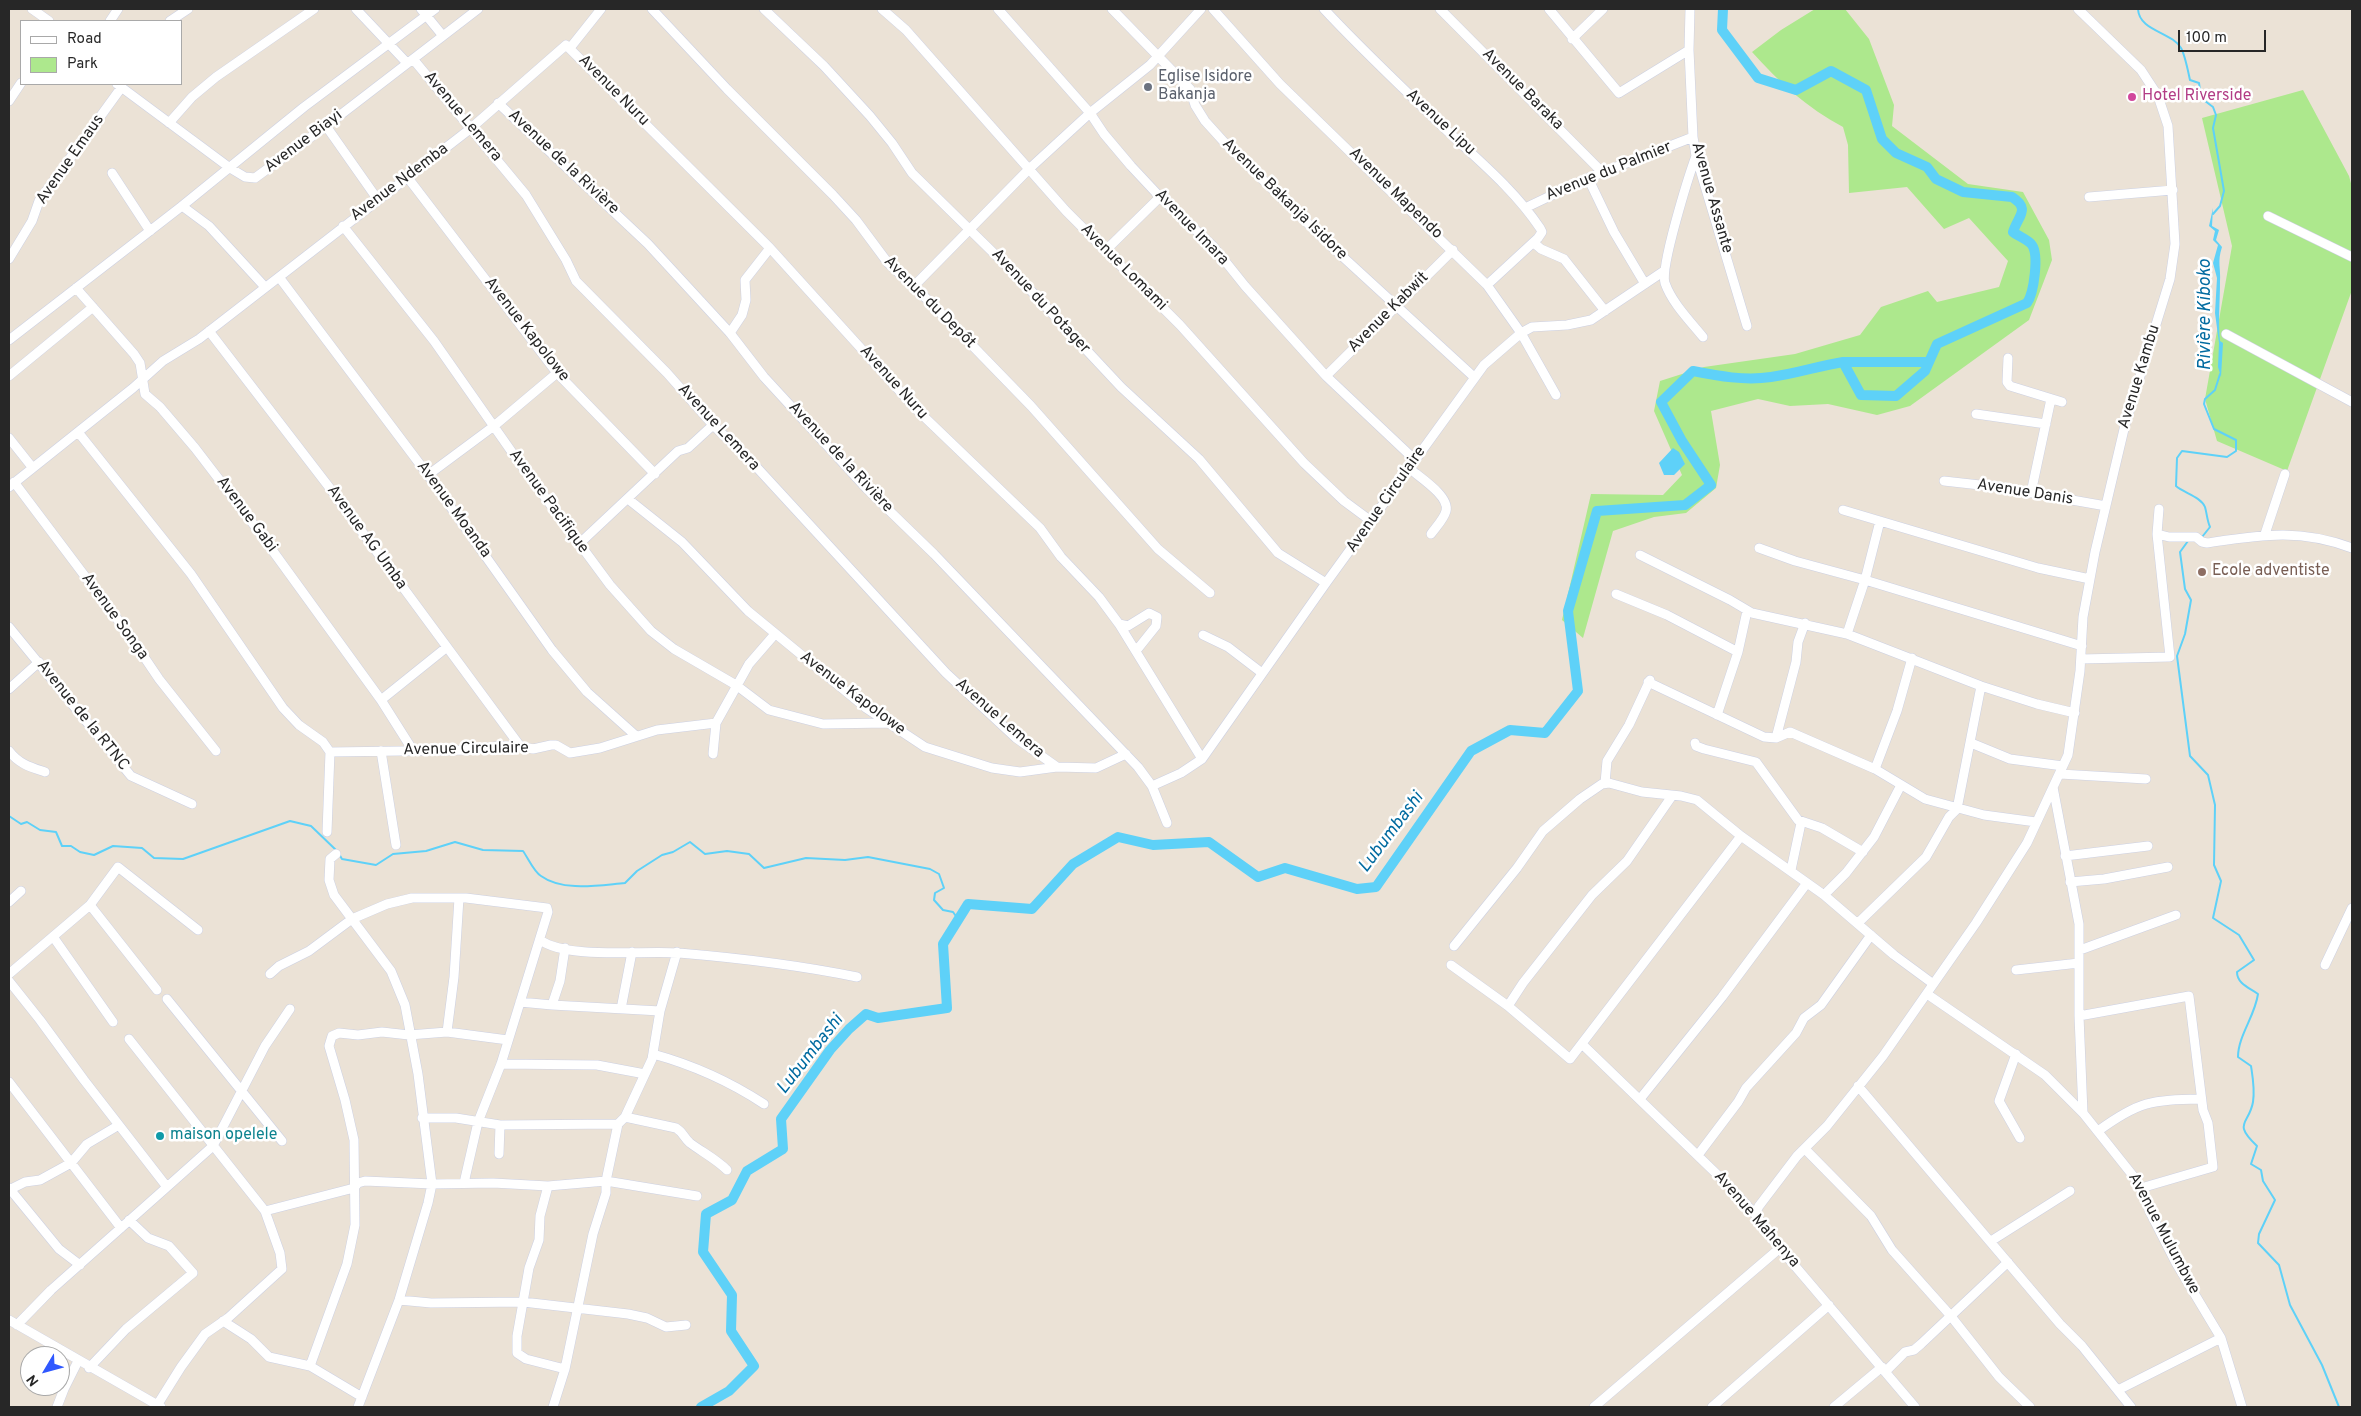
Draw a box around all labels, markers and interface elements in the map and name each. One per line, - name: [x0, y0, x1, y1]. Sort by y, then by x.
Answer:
- legend: [20, 20, 182, 85]
- scale bar: [2181, 20, 2268, 52]
- text: 100 m: [2186, 29, 2227, 48]
- text: Road: [67, 30, 102, 49]
- street label: Avenue Baraka: [1477, 45, 1567, 135]
- street label: Avenue Nuru: [573, 51, 653, 131]
- text: Park: [67, 55, 98, 74]
- street label: Avenue Lemera: [419, 68, 505, 166]
- place label: Eglise Isidore Bakanja: [1158, 68, 1252, 106]
- marker: Eglise Isidore Bakanja: [1142, 81, 1154, 93]
- street label: Avenue Lipu: [1401, 86, 1479, 160]
- place label: Hotel Riverside: [2142, 87, 2251, 107]
- marker: Hotel Riverside: [2126, 91, 2138, 103]
- street label: Avenue Biayi: [261, 106, 347, 178]
- street label: Avenue de la Rivière: [503, 107, 623, 219]
- street label: Avenue Emaus: [33, 111, 109, 209]
- street label: Avenue Bakanja Isidore: [1217, 135, 1351, 265]
- street label: Avenue du Palmier: [1543, 138, 1675, 206]
- street label: Avenue Ndemba: [347, 140, 453, 226]
- street label: Avenue Assante: [1686, 140, 1736, 256]
- street label: Avenue Mapendo: [1344, 144, 1446, 244]
- street label: Avenue Imara: [1150, 186, 1232, 270]
- street label: Avenue Lomami: [1076, 221, 1170, 315]
- street label: Avenue du Potager: [986, 246, 1094, 358]
- street label: Avenue du Depôt: [879, 253, 979, 353]
- water label: Rivière Kiboko: [2195, 259, 2217, 371]
- street label: Avenue Kabwit: [1345, 269, 1433, 357]
- street label: Avenue Kapolowe: [479, 274, 573, 386]
- street label: Avenue Kambu: [2115, 323, 2165, 431]
- street label: Avenue Nuru: [855, 342, 931, 424]
- street label: Avenue Lemera: [673, 381, 763, 475]
- street label: Avenue de la Rivière: [784, 398, 896, 518]
- street label: Avenue Circulaire: [1343, 443, 1431, 557]
- street label: Avenue Pacifique: [504, 446, 592, 558]
- street label: Avenue Moanda: [412, 458, 494, 562]
- street label: Avenue Gabi: [211, 473, 281, 557]
- street label: Avenue Danis: [1976, 476, 2074, 510]
- street label: Avenue AG Umba: [322, 482, 410, 594]
- place label: Ecole adventiste: [2212, 562, 2330, 582]
- marker: Ecole adventiste: [2196, 566, 2208, 578]
- street label: Avenue Songa: [76, 570, 152, 664]
- street label: Avenue Kapolowe: [795, 648, 909, 740]
- street label: Avenue de la RTNC: [32, 657, 132, 775]
- street label: Avenue Lemera: [950, 675, 1048, 763]
- street label: Avenue Circulaire: [403, 739, 529, 761]
- water label: Lubumbashi: [1355, 788, 1429, 878]
- water label: Lubumbashi: [773, 1011, 849, 1099]
- place label: maison opelele: [170, 1126, 277, 1146]
- marker: maison opelele: [154, 1130, 166, 1142]
- street label: Avenue Mahenya: [1709, 1168, 1803, 1272]
- street label: Avenue Mulumbwe: [2123, 1170, 2203, 1298]
- north arrow: [20, 1346, 70, 1396]
- text: N: [24, 1371, 43, 1389]

